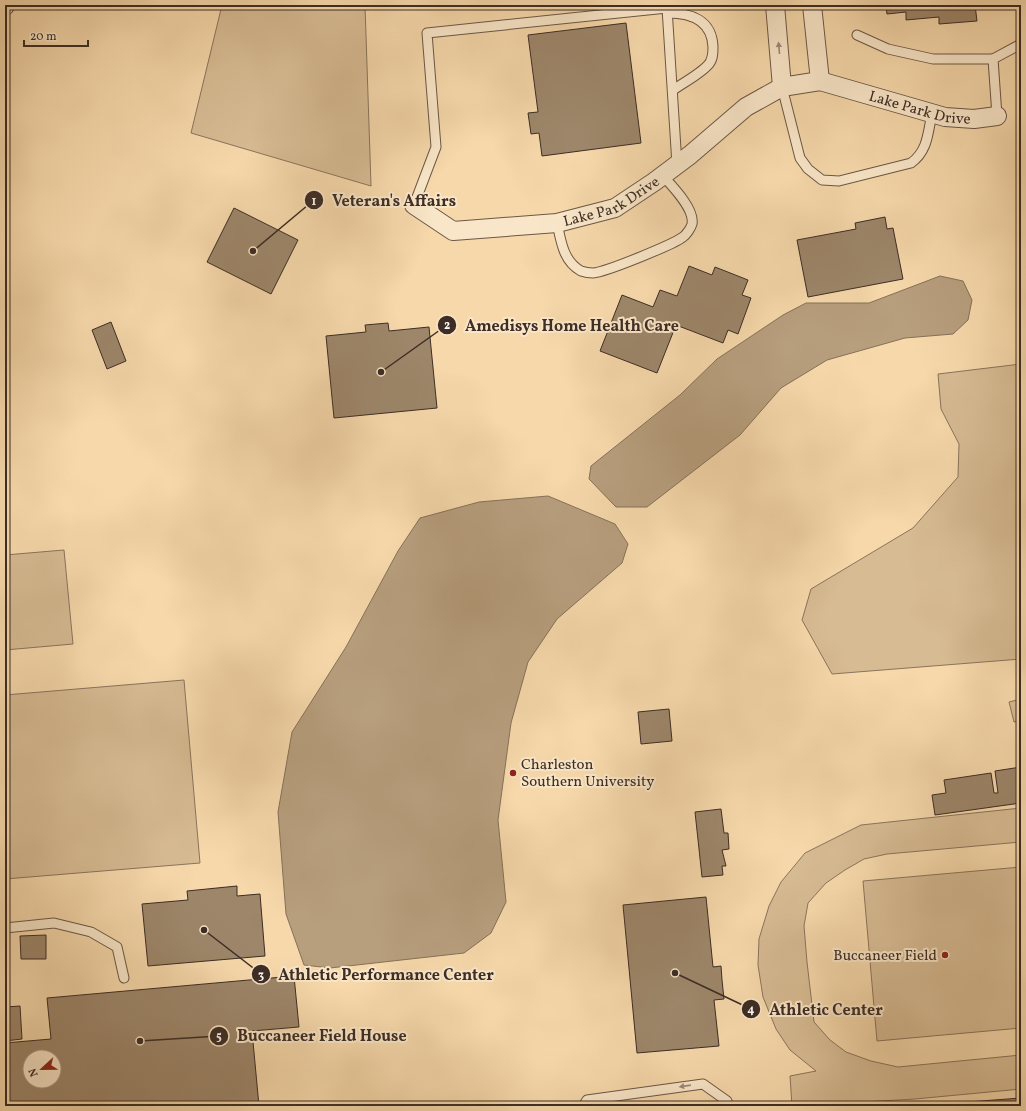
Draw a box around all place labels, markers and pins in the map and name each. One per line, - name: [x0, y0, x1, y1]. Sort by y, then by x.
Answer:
- callout: Veteran's Affairs: [304, 186, 464, 214]
- callout: Amedisys Home Health Care: [437, 311, 687, 339]
- place label: Charleston Southern University: [521, 755, 654, 793]
- marker: Charleston Southern University: [508, 768, 518, 778]
- place label: Buccaneer Field: [833, 946, 937, 967]
- marker: Buccaneer Field: [940, 950, 950, 960]
- callout: Athletic Performance Center: [251, 960, 502, 988]
- callout: Athletic Center: [741, 995, 891, 1023]
- callout: Buccaneer Field House: [209, 1022, 414, 1050]

